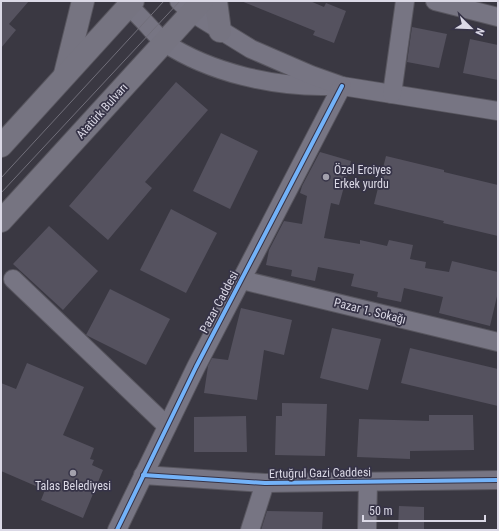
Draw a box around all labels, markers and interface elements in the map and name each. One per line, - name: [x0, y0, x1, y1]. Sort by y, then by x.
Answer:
- north arrow: [451, 8, 491, 48]
- text: N: [472, 26, 487, 38]
- street label: Atatürk Bulvarı: [73, 80, 131, 142]
- place label: Özel Erciyes Erkek yurdu: [334, 162, 391, 191]
- marker: Özel Erciyes Erkek yurdu: [321, 172, 331, 182]
- street label: Pazar Caddesi: [197, 269, 241, 335]
- street label: Pazar 1. Sokağı: [333, 295, 407, 327]
- street label: Ertuğrul Gazi Caddesi: [269, 465, 371, 481]
- marker: Talas Belediyesi: [68, 468, 78, 478]
- place label: Talas Belediyesi: [35, 479, 111, 493]
- scale bar: [363, 497, 485, 523]
- text: 50 m: [369, 504, 393, 518]

